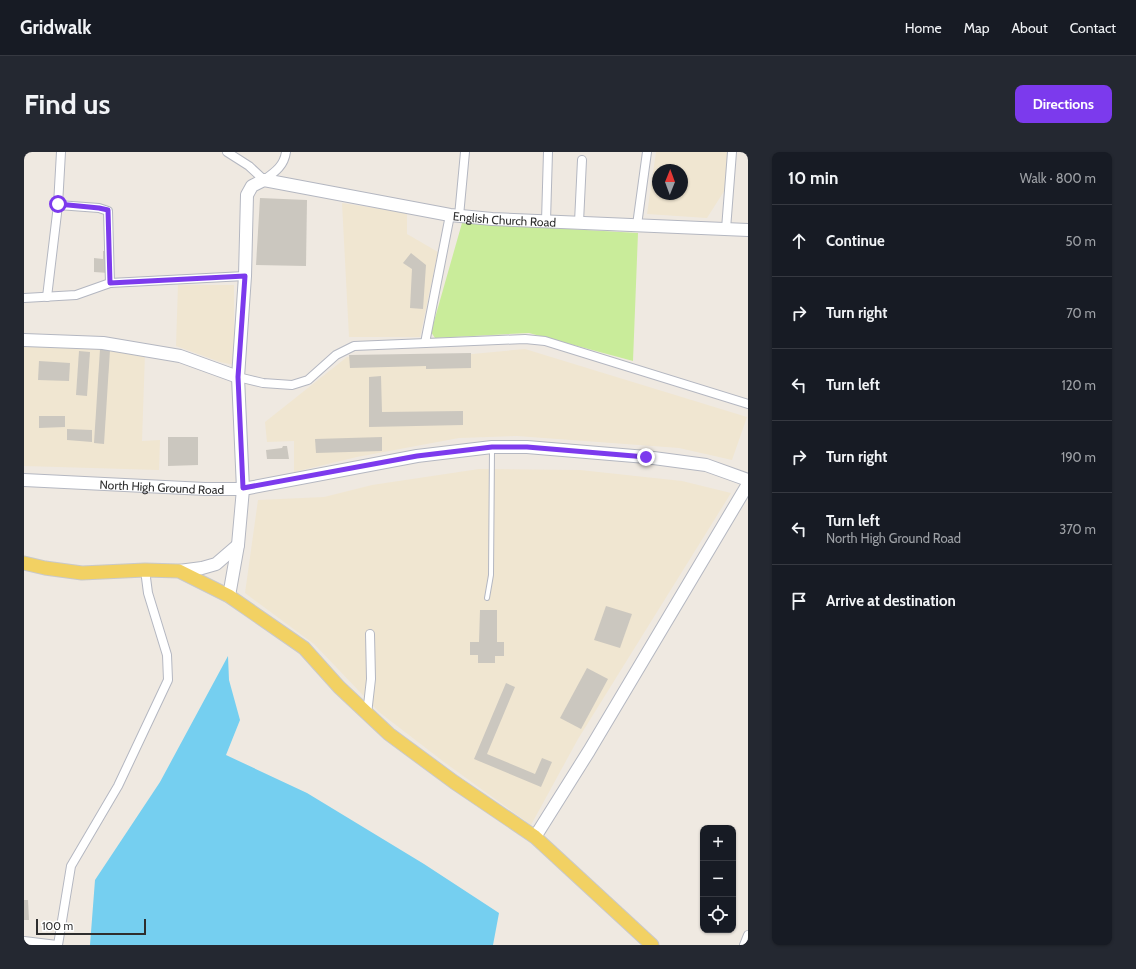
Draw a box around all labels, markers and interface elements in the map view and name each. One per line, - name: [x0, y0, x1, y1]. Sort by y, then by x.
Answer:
- text: Gridwalk: [20, 16, 92, 39]
- text: Home: [905, 19, 942, 37]
- text: Map: [964, 19, 989, 37]
- text: About: [1011, 19, 1048, 37]
- text: Contact: [1070, 19, 1116, 37]
- button: Directions: [1015, 85, 1112, 123]
- text: Find us: [24, 87, 110, 121]
- north arrow: [652, 164, 688, 200]
- text: 10 min: [788, 168, 838, 188]
- text: Walk · 800 m: [1020, 170, 1096, 186]
- route start: [49, 195, 67, 213]
- street label: English Church Road: [452, 208, 556, 229]
- icon: ahead: [788, 230, 810, 252]
- text: Continue: [826, 232, 885, 250]
- text: 50 m: [1066, 233, 1096, 249]
- icon: right: [788, 302, 810, 324]
- text: Turn right: [826, 304, 887, 322]
- text: 70 m: [1066, 305, 1096, 321]
- icon: left: [788, 374, 810, 396]
- text: Turn left: [826, 376, 880, 394]
- text: 120 m: [1062, 377, 1096, 393]
- icon: right: [788, 446, 810, 468]
- route end: [637, 448, 655, 466]
- text: Turn right: [826, 448, 887, 466]
- text: 190 m: [1061, 449, 1096, 465]
- street label: North High Ground Road: [99, 476, 224, 497]
- text: Turn left: [826, 512, 880, 530]
- icon: left: [788, 518, 810, 540]
- text: 370 m: [1059, 521, 1096, 537]
- text: North High Ground Road: [826, 530, 961, 546]
- icon: arrive: [788, 590, 810, 612]
- text: Arrive at destination: [826, 592, 956, 610]
- map controls: [700, 825, 736, 933]
- button: +: [700, 825, 736, 861]
- button: −: [700, 861, 736, 897]
- button: locate: [700, 897, 736, 933]
- scale bar: [36, 917, 146, 936]
- text: 100 m: [42, 919, 73, 933]

